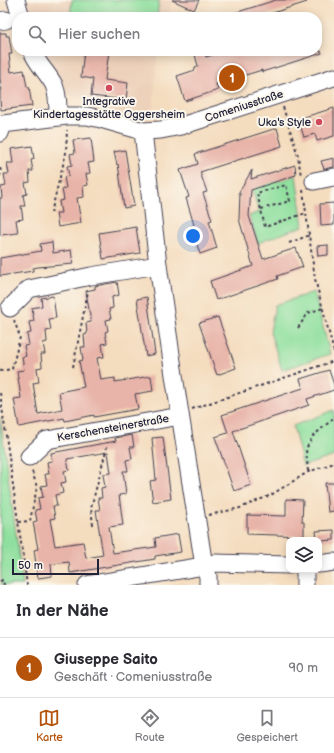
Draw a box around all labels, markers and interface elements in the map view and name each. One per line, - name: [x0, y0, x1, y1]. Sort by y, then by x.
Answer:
- search box: [12, 12, 322, 56]
- icon: search: [26, 23, 48, 45]
- text: Hier suchen: [58, 25, 140, 44]
- pin: 1: [219, 63, 245, 93]
- marker: Integrative Kindertagesstätte Oggersheim: [104, 83, 114, 93]
- street label: Comeniusstraße: [203, 87, 285, 125]
- place label: Integrative Kindertagesstätte Oggersheim: [33, 95, 185, 121]
- place label: Uka's Style: [258, 116, 311, 129]
- marker: Uka's Style: [314, 117, 324, 127]
- your location: [183, 226, 203, 246]
- street label: Kerschensteinerstraße: [56, 412, 170, 444]
- map controls: [286, 537, 322, 573]
- button: layers: [286, 537, 322, 573]
- scale bar: [12, 557, 99, 576]
- text: 50 m: [18, 559, 43, 572]
- text: In der Nähe: [16, 601, 109, 621]
- text: Giuseppe Saito: [54, 650, 158, 669]
- text: 1: [26, 660, 32, 676]
- text: 90 m: [289, 660, 318, 676]
- text: Geschäft · Comeniusstraße: [54, 669, 212, 685]
- tab: Karte: [36, 707, 63, 744]
- tab: Route: [135, 707, 164, 744]
- tab: Gespeichert: [236, 707, 298, 744]

